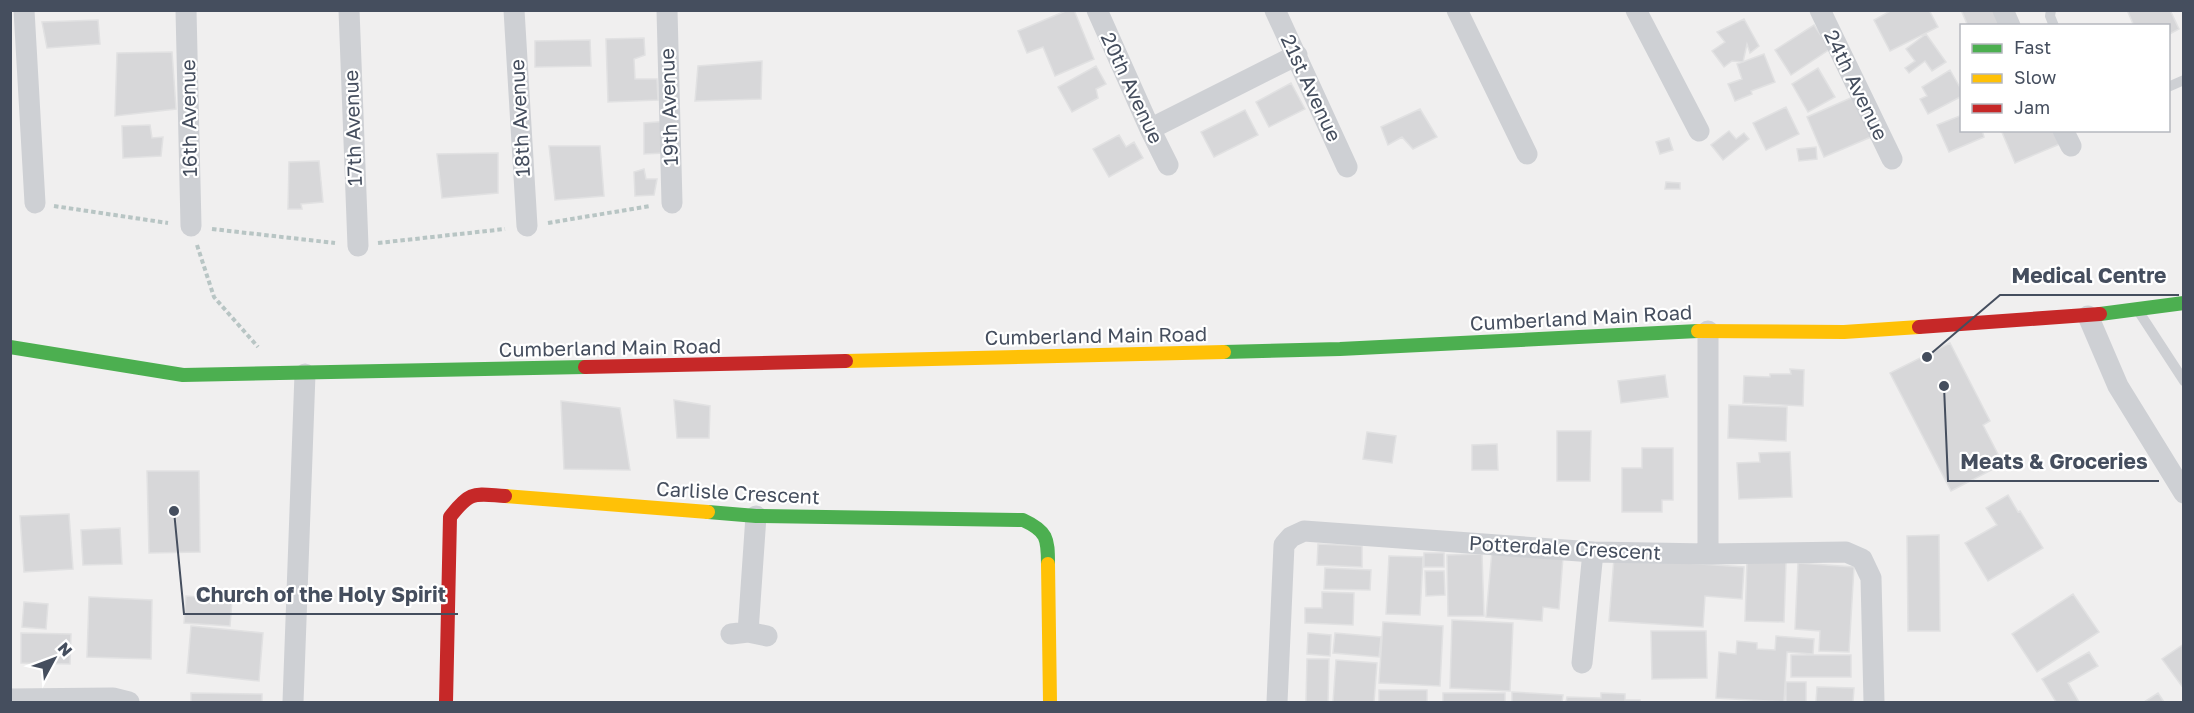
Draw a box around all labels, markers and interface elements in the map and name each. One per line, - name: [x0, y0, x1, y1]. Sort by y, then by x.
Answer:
- legend: [1960, 24, 2170, 132]
- street label: 24th Avenue: [1820, 26, 1894, 144]
- street label: 20th Avenue: [1097, 28, 1169, 147]
- street label: 21st Avenue: [1277, 30, 1347, 145]
- text: Fast: [2014, 36, 2051, 58]
- street label: 19th Avenue: [654, 48, 682, 166]
- street label: 16th Avenue: [175, 59, 201, 177]
- street label: 18th Avenue: [504, 59, 534, 178]
- text: Slow: [2014, 66, 2057, 88]
- street label: 17th Avenue: [338, 70, 366, 187]
- text: Jam: [2014, 96, 2050, 118]
- callout: Medical Centre: [2000, 256, 2179, 295]
- text: Medical Centre: [2012, 262, 2166, 288]
- street label: Cumberland Main Road: [1469, 299, 1693, 335]
- street label: Cumberland Main Road: [985, 321, 1207, 349]
- street label: Cumberland Main Road: [499, 333, 721, 361]
- callout: Meats & Groceries: [1948, 442, 2159, 481]
- text: Meats & Groceries: [1960, 448, 2148, 474]
- street label: Carlisle Crescent: [656, 476, 821, 508]
- street label: Potterdale Crescent: [1468, 530, 1662, 564]
- callout: Church of the Holy Spirit: [184, 575, 458, 614]
- text: Church of the Holy Spirit: [196, 581, 446, 607]
- north arrow: [24, 629, 84, 689]
- text: N: [54, 638, 77, 660]

